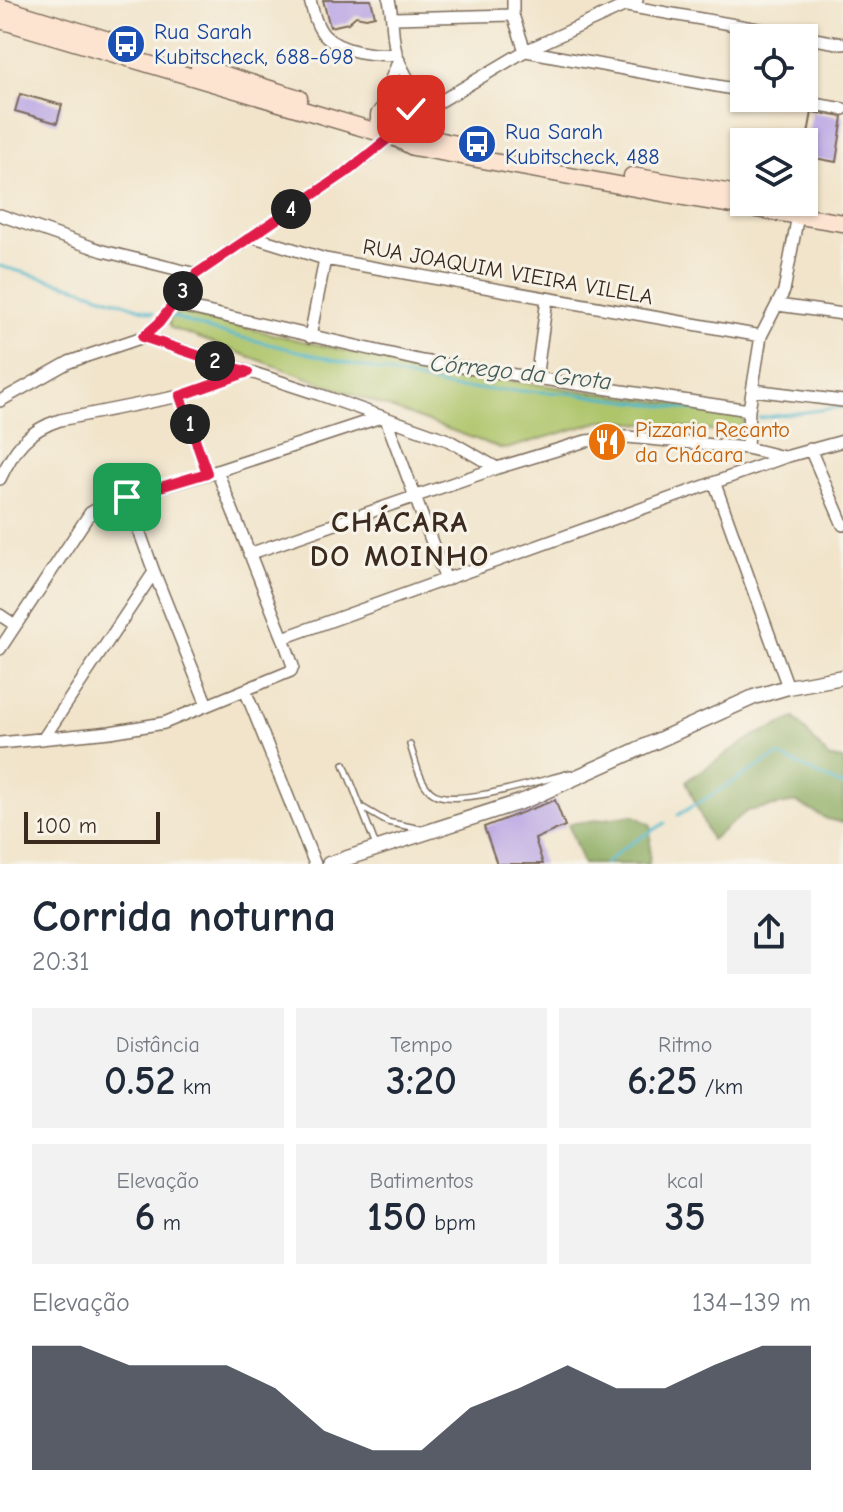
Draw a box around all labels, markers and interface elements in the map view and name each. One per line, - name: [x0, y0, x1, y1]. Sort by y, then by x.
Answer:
- place label: Rua Sarah Kubitscheck, 688-698: [154, 19, 354, 70]
- bus stop icon: Rua Sarah Kubitscheck, 688-698: [105, 23, 147, 65]
- map controls: [730, 24, 818, 216]
- button: locate: [730, 24, 818, 112]
- pin: [377, 75, 445, 143]
- icon: check: [389, 87, 433, 131]
- place label: Rua Sarah Kubitscheck, 488: [505, 119, 660, 170]
- bus stop icon: Rua Sarah Kubitscheck, 488: [456, 123, 498, 165]
- button: layers: [730, 128, 818, 216]
- pin: 4: [271, 189, 311, 229]
- text: 4: [286, 196, 296, 222]
- street label: RUA JOAQUIM VIEIRA VILELA: [361, 234, 655, 310]
- pin: 3: [163, 271, 203, 311]
- text: 3: [178, 278, 188, 304]
- pin: 2: [195, 341, 235, 381]
- text: 2: [210, 348, 220, 374]
- water label: Córrego da Grota: [429, 349, 613, 395]
- pin: 1: [170, 404, 210, 444]
- text: 1: [186, 411, 194, 437]
- place label: Pizzaria Recanto da Chácara: [635, 417, 790, 468]
- restaurant icon: Pizzaria Recanto da Chácara: [586, 421, 628, 463]
- pin: [93, 463, 161, 531]
- icon: arrive: [105, 475, 149, 519]
- district label: CHÁCARA DO MOINHO: [310, 504, 490, 574]
- scale bar: [24, 808, 160, 844]
- text: 100 m: [36, 813, 97, 839]
- button: share: [727, 890, 811, 974]
- text: Corrida noturna: [32, 891, 336, 942]
- text: 20:31: [32, 947, 90, 977]
- text: Distância: [116, 1032, 200, 1058]
- text: Tempo: [390, 1032, 453, 1058]
- text: Ritmo: [658, 1032, 712, 1058]
- text: 0.52: [104, 1058, 175, 1104]
- text: 3:20: [386, 1058, 457, 1104]
- text: 6:25: [627, 1058, 697, 1104]
- text: km: [175, 1074, 212, 1100]
- text: /km: [697, 1074, 743, 1100]
- text: Elevação: [116, 1168, 199, 1194]
- text: Batimentos: [370, 1168, 473, 1194]
- text: kcal: [667, 1168, 704, 1194]
- text: 6: [135, 1194, 156, 1240]
- text: 150: [367, 1194, 427, 1240]
- text: 35: [665, 1194, 706, 1240]
- text: m: [156, 1210, 181, 1236]
- text: bpm: [427, 1210, 476, 1236]
- text: Elevação: [32, 1288, 130, 1318]
- text: 134–139 m: [692, 1288, 811, 1318]

